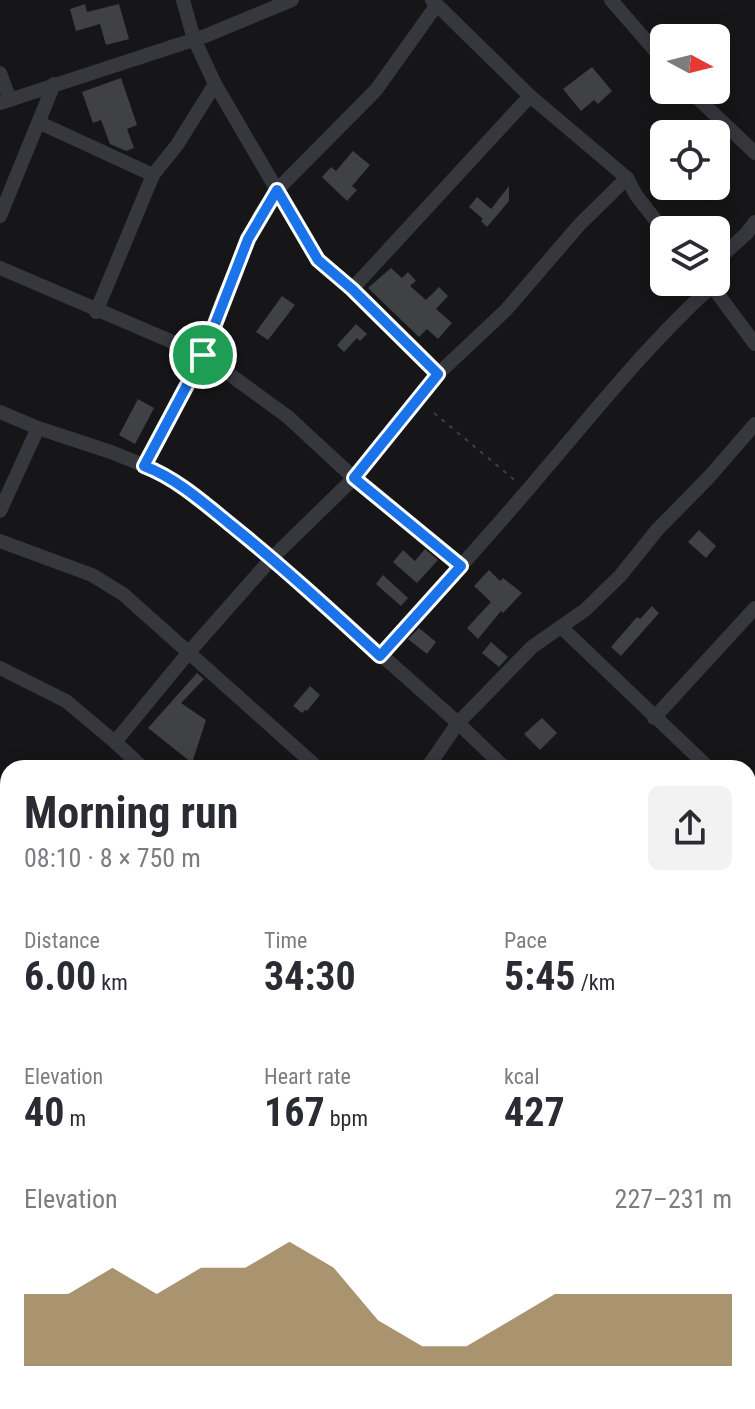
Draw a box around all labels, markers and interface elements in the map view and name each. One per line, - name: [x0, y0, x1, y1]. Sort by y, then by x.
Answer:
- north arrow: [650, 24, 730, 104]
- map controls: [650, 24, 730, 296]
- button: locate: [650, 120, 730, 200]
- button: layers: [650, 216, 730, 296]
- pin: [169, 321, 237, 389]
- icon: arrive: [181, 333, 225, 377]
- button: share: [648, 786, 732, 870]
- text: Morning run: [24, 787, 238, 839]
- text: 08:10 · 8 × 750 m: [24, 843, 201, 873]
- text: Distance: [24, 928, 100, 953]
- text: Time: [264, 928, 307, 953]
- text: Pace: [504, 928, 547, 953]
- text: 6.00: [24, 953, 96, 1000]
- text: 34:30: [264, 953, 356, 1000]
- text: 5:45: [504, 953, 576, 1000]
- text: km: [96, 970, 128, 995]
- text: /km: [576, 970, 615, 995]
- text: Elevation: [24, 1064, 103, 1089]
- text: Heart rate: [264, 1064, 351, 1089]
- text: kcal: [504, 1064, 539, 1089]
- text: 40: [24, 1089, 64, 1136]
- text: 167: [264, 1089, 325, 1136]
- text: 427: [504, 1089, 565, 1136]
- text: m: [64, 1106, 86, 1131]
- text: bpm: [325, 1106, 368, 1131]
- text: Elevation: [24, 1184, 118, 1214]
- text: 227–231 m: [615, 1184, 732, 1214]

